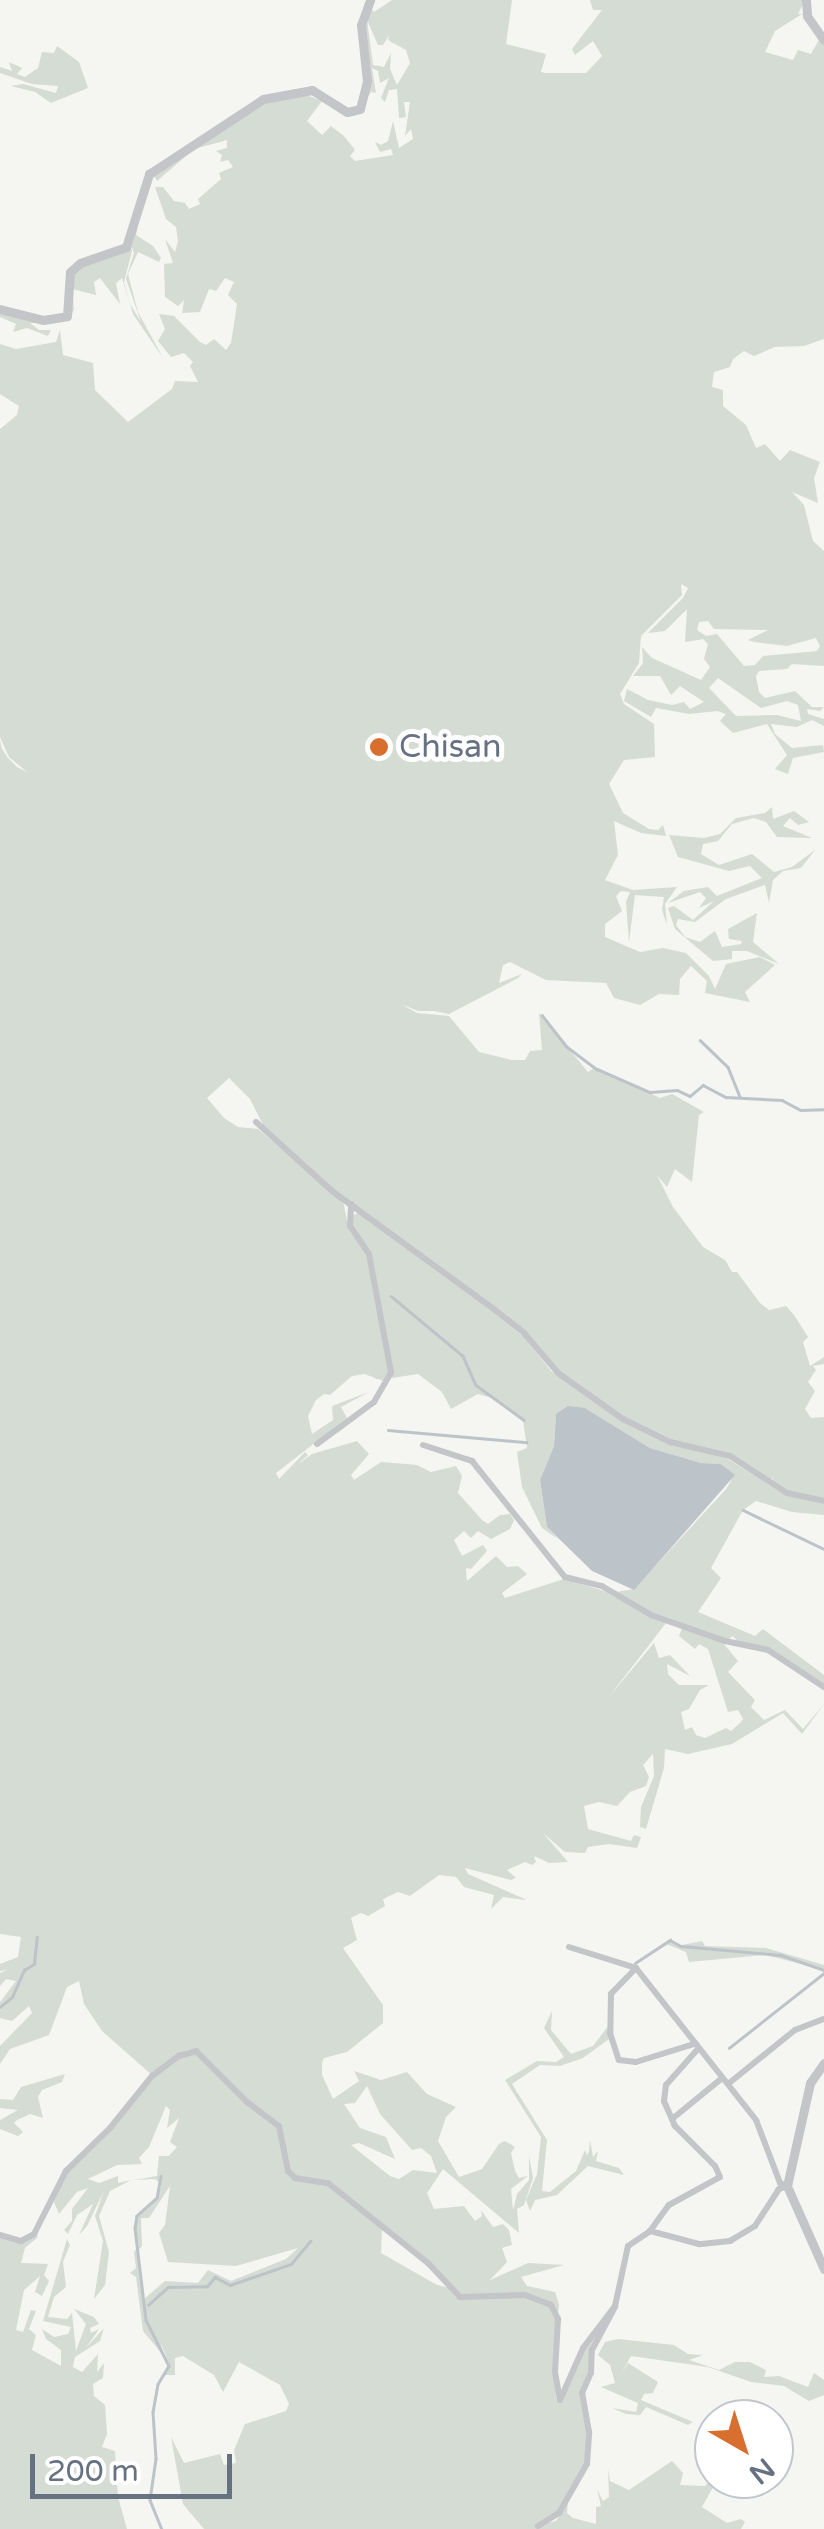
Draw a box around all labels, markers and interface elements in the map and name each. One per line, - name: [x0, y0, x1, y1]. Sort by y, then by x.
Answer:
- place label: Chisan: [399, 728, 502, 766]
- marker: Chisan: [368, 736, 390, 758]
- north arrow: [694, 2399, 794, 2499]
- scale bar: [35, 2434, 238, 2496]
- text: N: [742, 2450, 781, 2491]
- text: 200 m: [47, 2453, 139, 2490]

